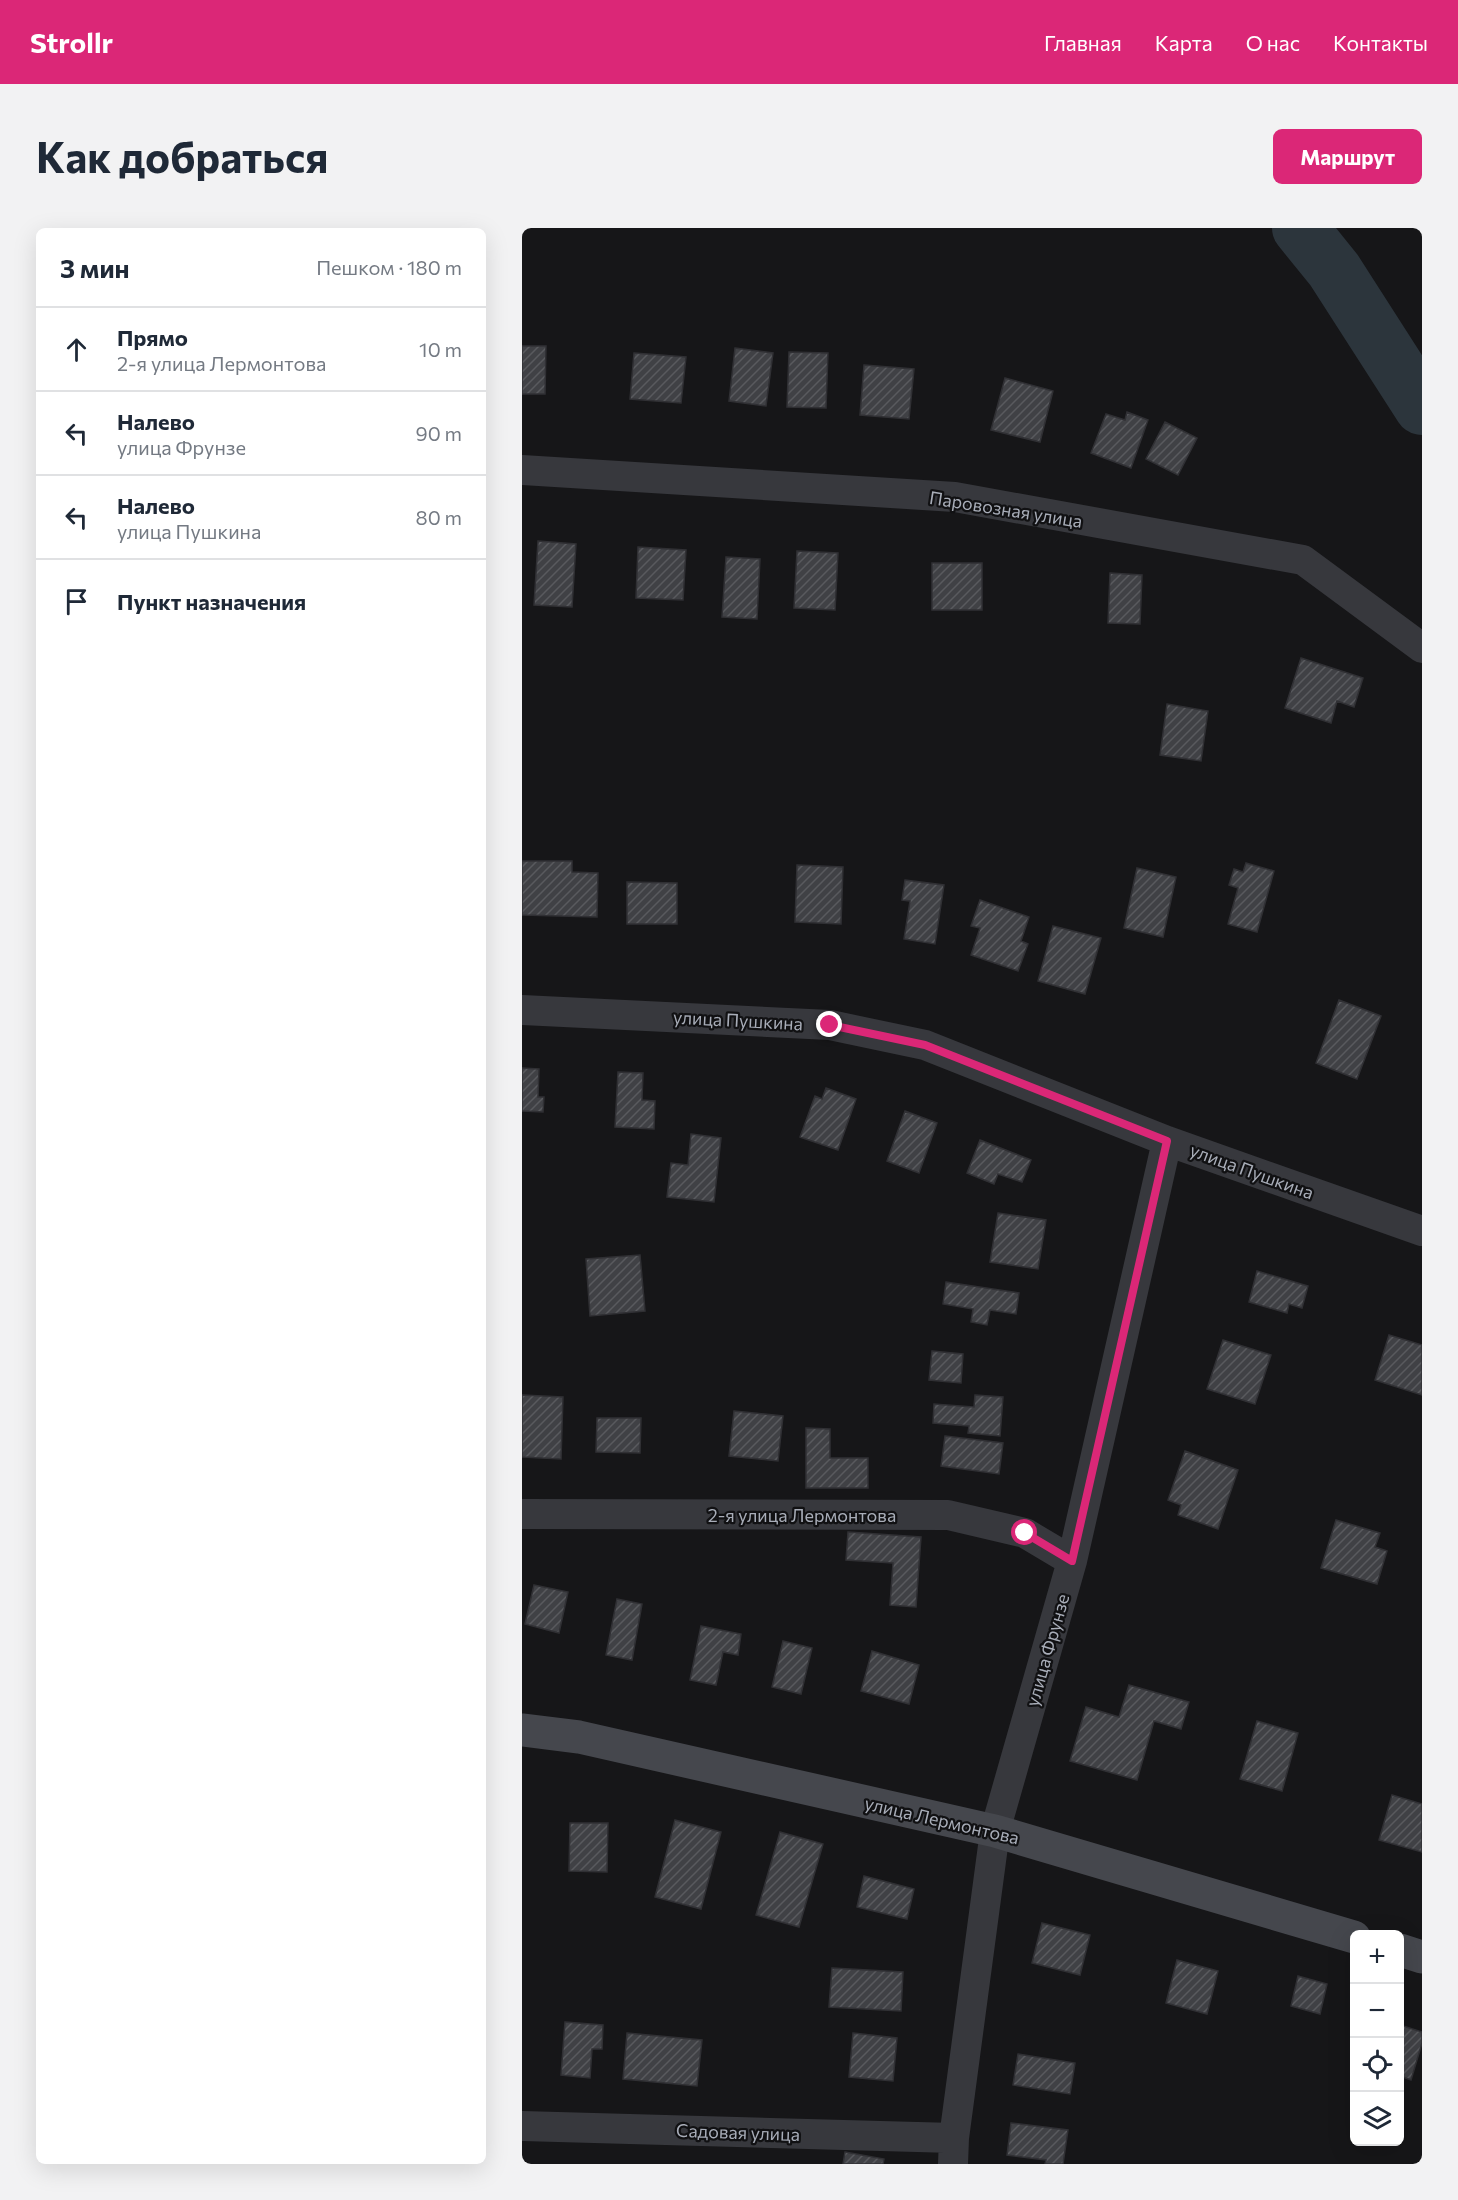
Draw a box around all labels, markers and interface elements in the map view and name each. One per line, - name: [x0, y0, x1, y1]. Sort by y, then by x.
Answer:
- text: Strollr: [30, 25, 113, 59]
- text: Главная: [1044, 30, 1122, 55]
- text: Карта: [1155, 30, 1213, 55]
- text: О нас: [1246, 30, 1300, 55]
- text: Контакты: [1333, 30, 1428, 55]
- button: Маршрут: [1273, 129, 1422, 184]
- text: Как добраться: [36, 130, 328, 182]
- text: 3 мин: [60, 252, 130, 283]
- text: Пешком · 180 m: [316, 255, 462, 279]
- text: Прямо: [117, 324, 188, 351]
- icon: ahead: [60, 333, 93, 366]
- text: 10 m: [419, 337, 462, 361]
- text: 2-я улица Лермонтова: [117, 351, 326, 375]
- text: Налево: [117, 408, 195, 435]
- icon: left: [60, 417, 93, 450]
- text: 90 m: [416, 421, 462, 445]
- text: улица Фрунзе: [117, 435, 246, 459]
- street label: Паровозная улица: [928, 486, 1084, 532]
- text: Налево: [117, 492, 195, 519]
- icon: left: [60, 501, 93, 534]
- text: 80 m: [416, 505, 462, 529]
- text: улица Пушкина: [117, 519, 261, 543]
- icon: arrive: [60, 585, 93, 618]
- text: Пункт назначения: [117, 588, 306, 615]
- street label: улица Пушкина: [673, 1006, 803, 1034]
- route end: [816, 1011, 842, 1037]
- street label: улица Пушкина: [1187, 1138, 1317, 1204]
- street label: 2-я улица Лермонтова: [708, 1504, 896, 1526]
- route start: [1011, 1519, 1037, 1545]
- street label: улица Фрунзе: [1020, 1591, 1074, 1709]
- street label: улица Лермонтова: [863, 1792, 1021, 1848]
- map controls: [1350, 1930, 1404, 2146]
- button: +: [1350, 1930, 1404, 1984]
- button: −: [1350, 1984, 1404, 2038]
- button: locate: [1350, 2038, 1404, 2092]
- button: layers: [1350, 2092, 1404, 2146]
- street label: Садовая улица: [676, 2119, 800, 2145]

